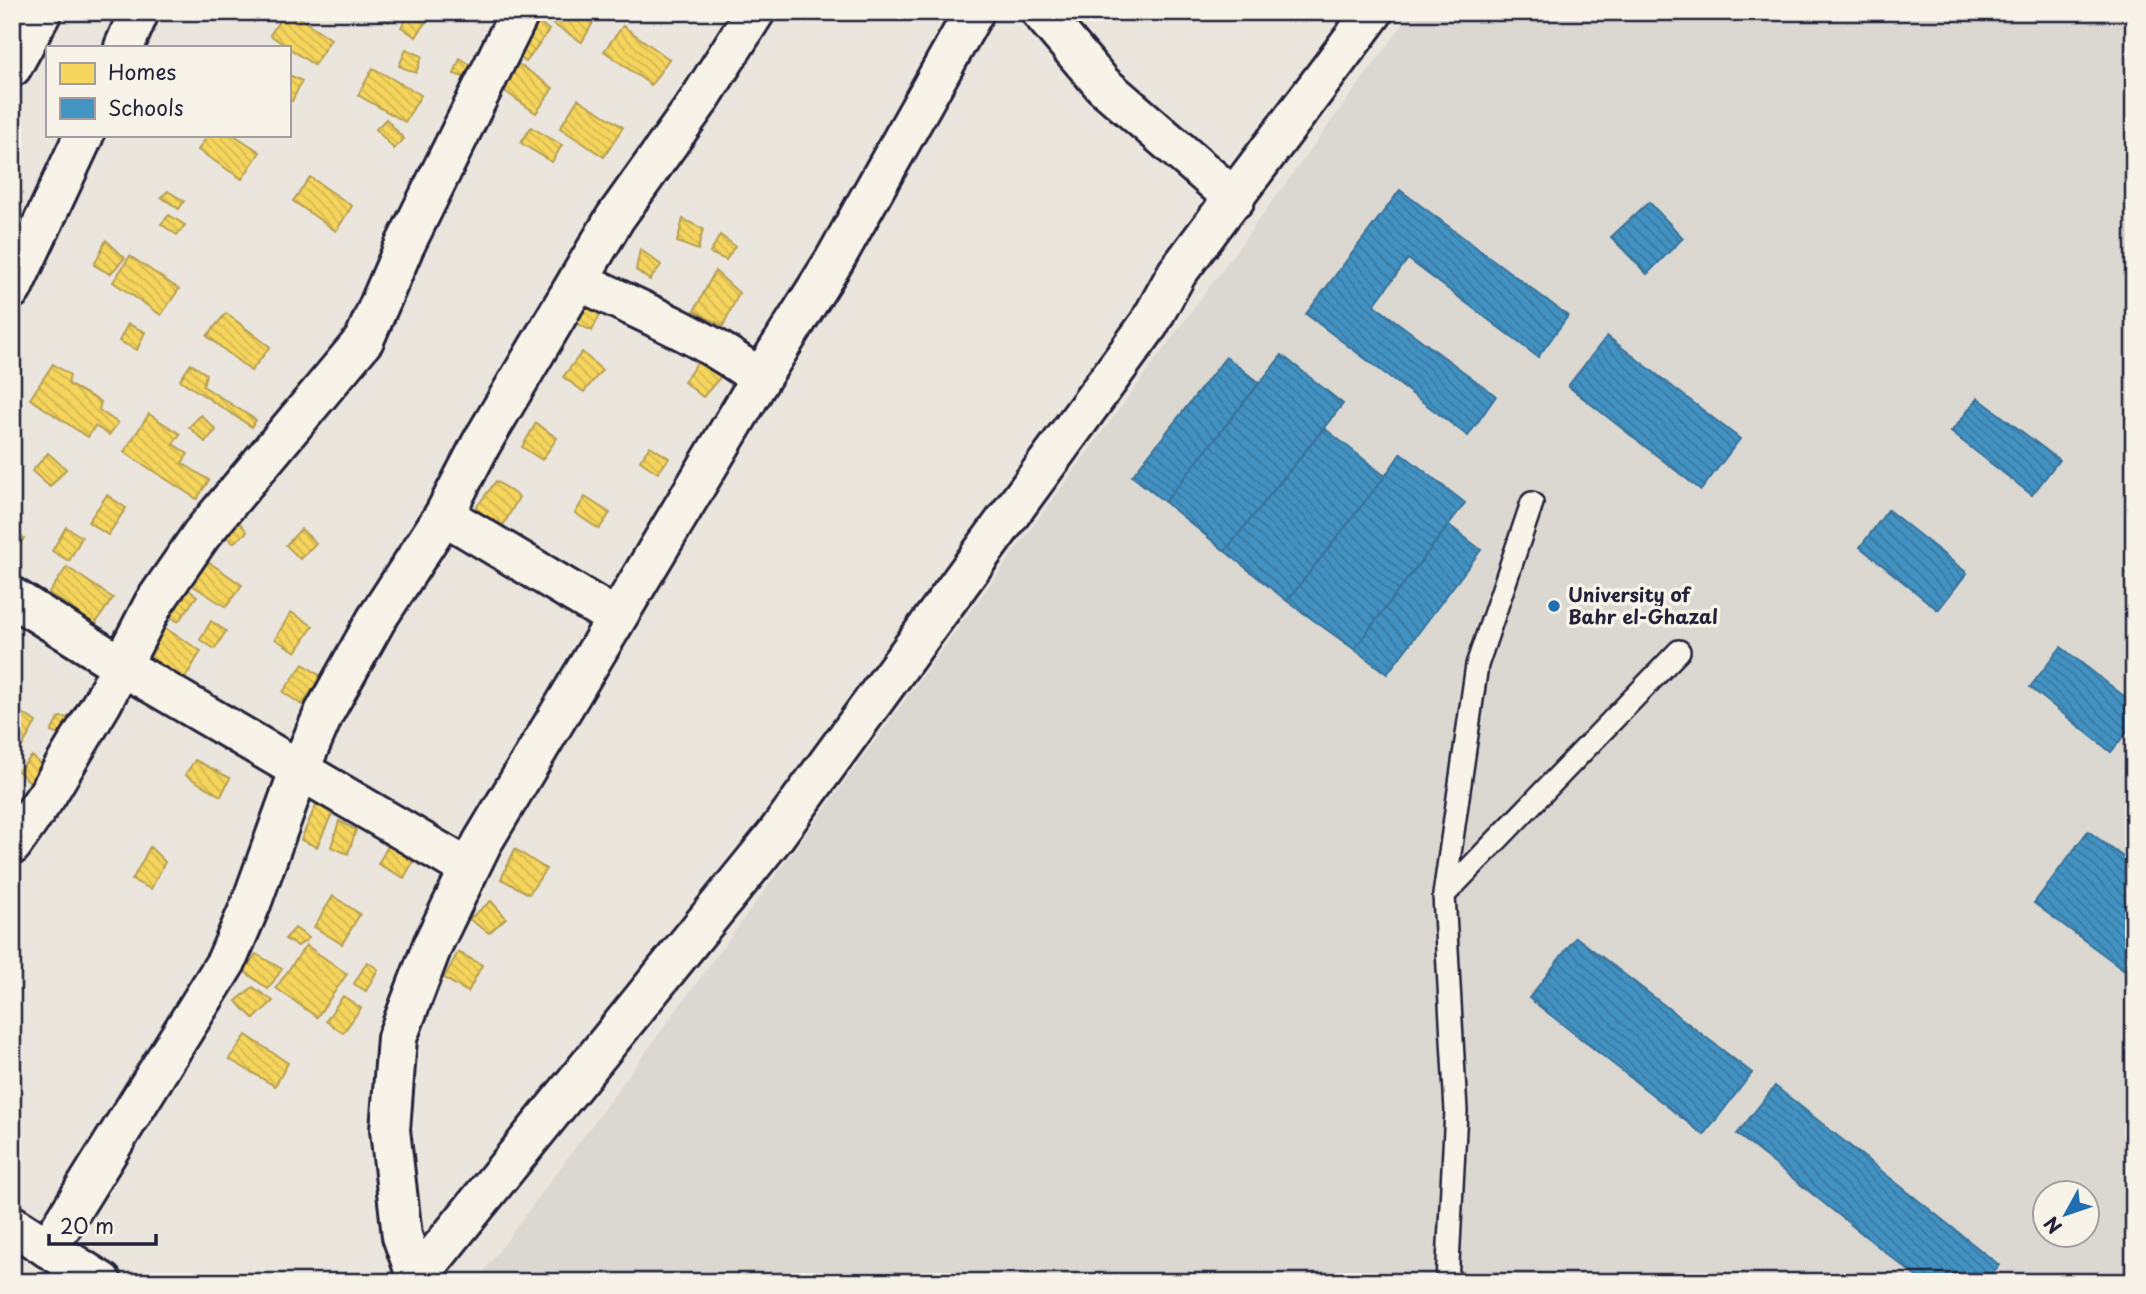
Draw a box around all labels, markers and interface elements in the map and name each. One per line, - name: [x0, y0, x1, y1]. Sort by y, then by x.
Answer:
- legend: [46, 46, 290, 136]
- text: Homes: [108, 55, 176, 87]
- text: Schools: [108, 91, 184, 123]
- place label: University of Bahr el-Ghazal: [1568, 580, 1718, 630]
- marker: University of Bahr el-Ghazal: [1546, 598, 1562, 614]
- north arrow: [2030, 1178, 2100, 1248]
- scale bar: [49, 1203, 156, 1247]
- text: 20 m: [60, 1209, 114, 1241]
- text: N: [2037, 1211, 2068, 1240]

